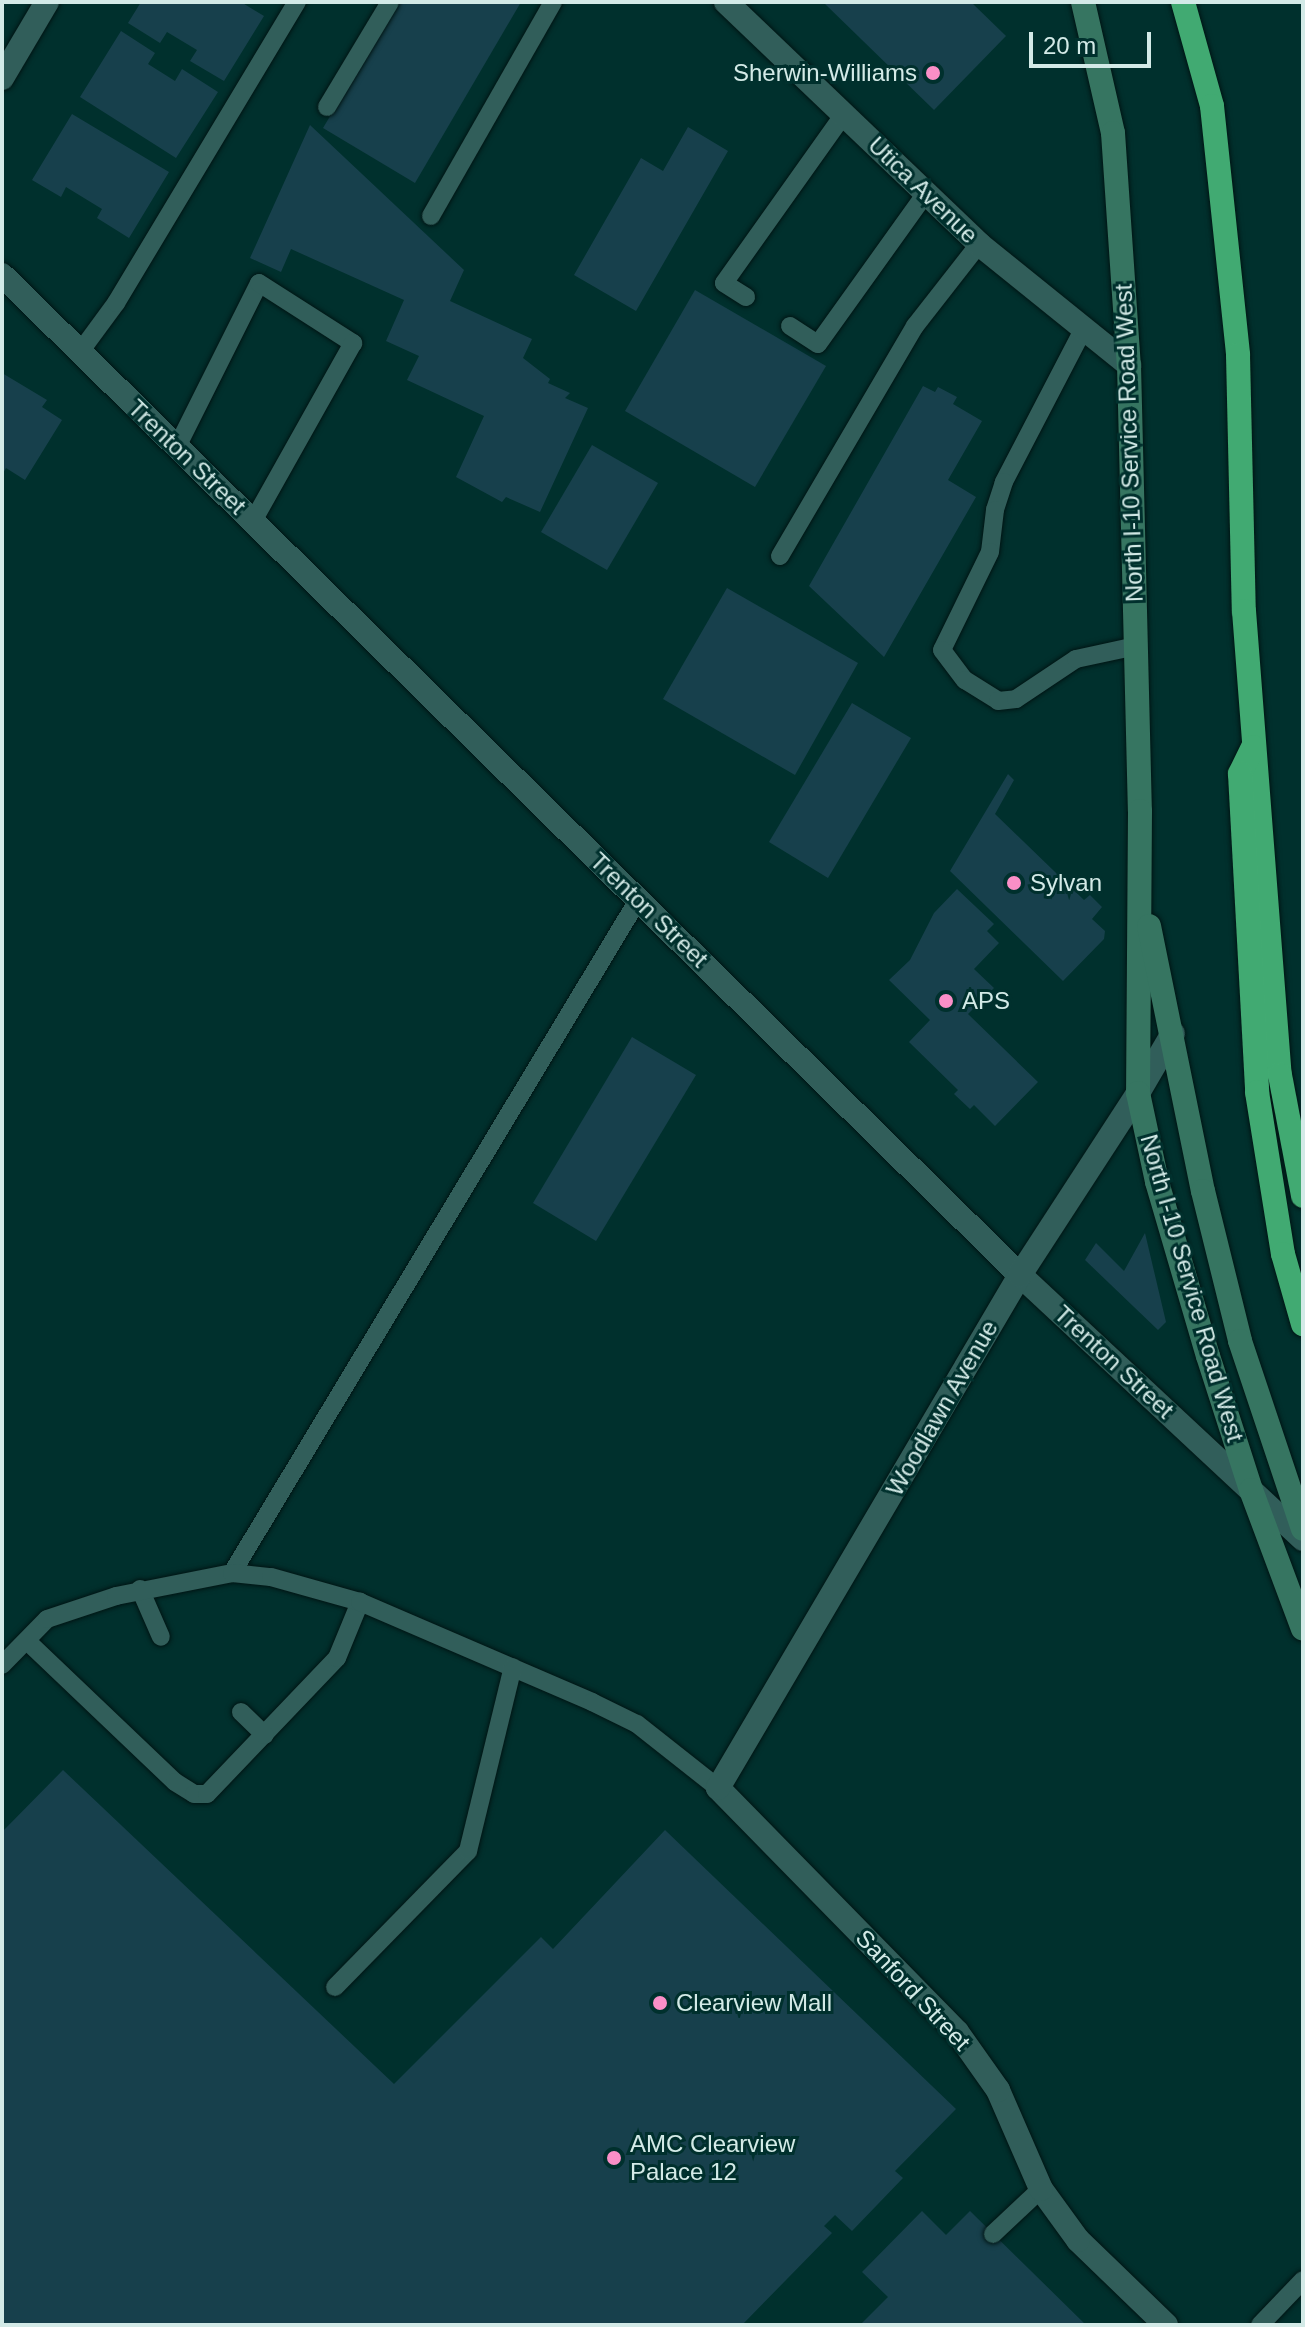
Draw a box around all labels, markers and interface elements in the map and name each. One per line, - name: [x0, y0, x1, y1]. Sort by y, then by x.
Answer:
- scale bar: [1033, 16, 1155, 66]
- text: 20 m: [1043, 32, 1096, 59]
- place label: Sherwin-Williams: [733, 59, 917, 87]
- marker: Sherwin-Williams: [924, 64, 942, 82]
- street label: Utica Avenue: [862, 130, 984, 250]
- street label: North I-10 Service Road West: [1109, 283, 1149, 603]
- street label: Trenton Street: [122, 394, 252, 520]
- street label: Trenton Street: [584, 847, 714, 973]
- place label: Sylvan: [1030, 869, 1102, 897]
- marker: Sylvan: [1005, 874, 1023, 892]
- place label: APS: [962, 987, 1010, 1015]
- marker: APS: [937, 992, 955, 1010]
- street label: North I-10 Service Road West: [1134, 1131, 1250, 1445]
- street label: Trenton Street: [1048, 1299, 1180, 1425]
- street label: Woodlawn Avenue: [880, 1315, 1004, 1501]
- street label: Sanford Street: [850, 1924, 976, 2056]
- place label: Clearview Mall: [676, 1989, 832, 2017]
- marker: Clearview Mall: [651, 1994, 669, 2012]
- place label: AMC Clearview Palace 12: [630, 2130, 795, 2186]
- marker: AMC Clearview Palace 12: [605, 2149, 623, 2167]

